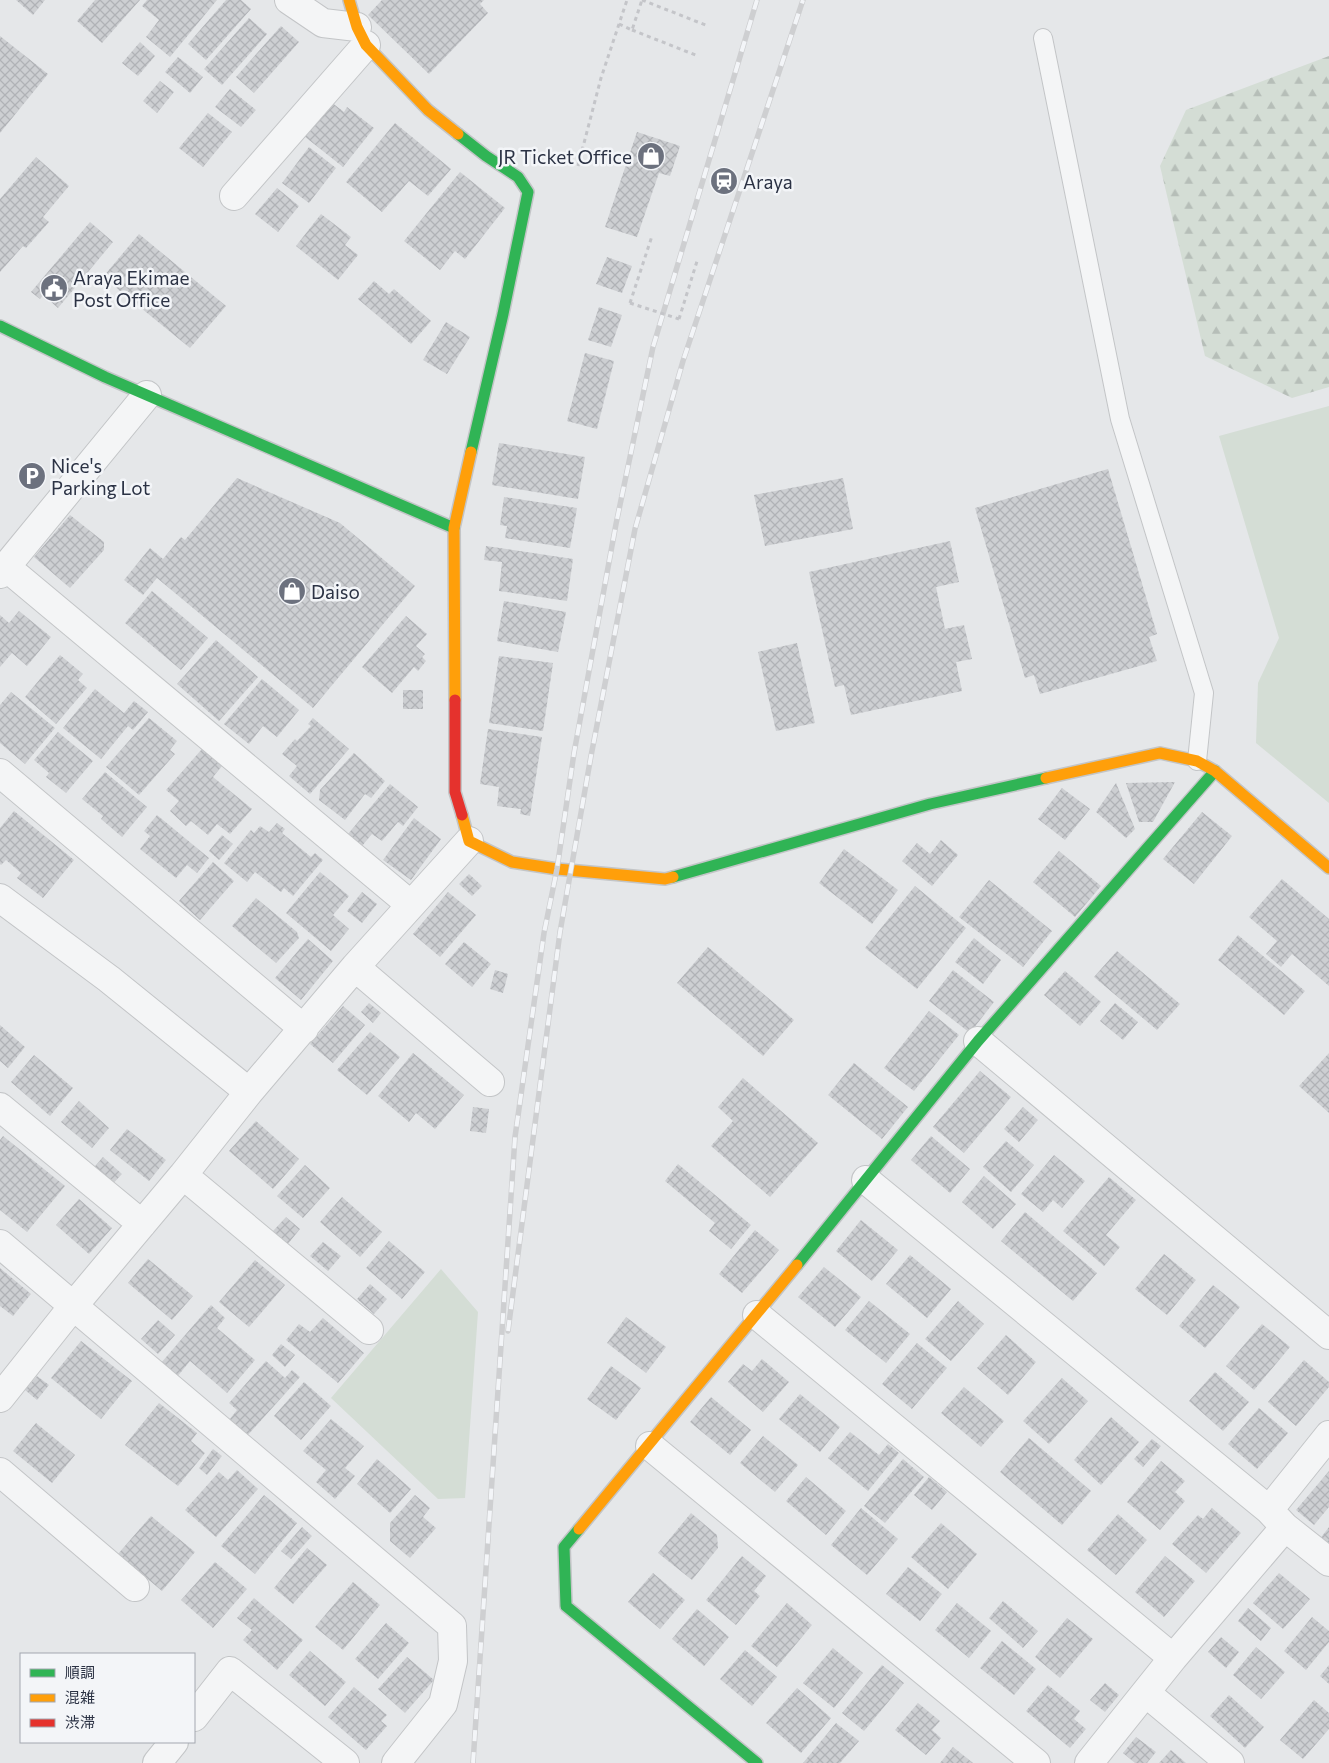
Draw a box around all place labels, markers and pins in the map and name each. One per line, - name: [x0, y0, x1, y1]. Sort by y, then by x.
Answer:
- shop icon: JR Ticket Office: [636, 141, 666, 171]
- place label: JR Ticket Office: [498, 145, 632, 168]
- station icon: Araya: [709, 166, 739, 196]
- place label: Araya: [743, 170, 793, 193]
- place label: Araya Ekimae Post Office: [73, 266, 189, 311]
- public building icon: Araya Ekimae Post Office: [39, 273, 69, 303]
- place label: Nice's Parking Lot: [51, 454, 151, 499]
- parking icon: Nice's Parking Lot: [17, 461, 47, 491]
- shop icon: Daiso: [277, 576, 307, 606]
- place label: Daiso: [311, 580, 360, 603]

